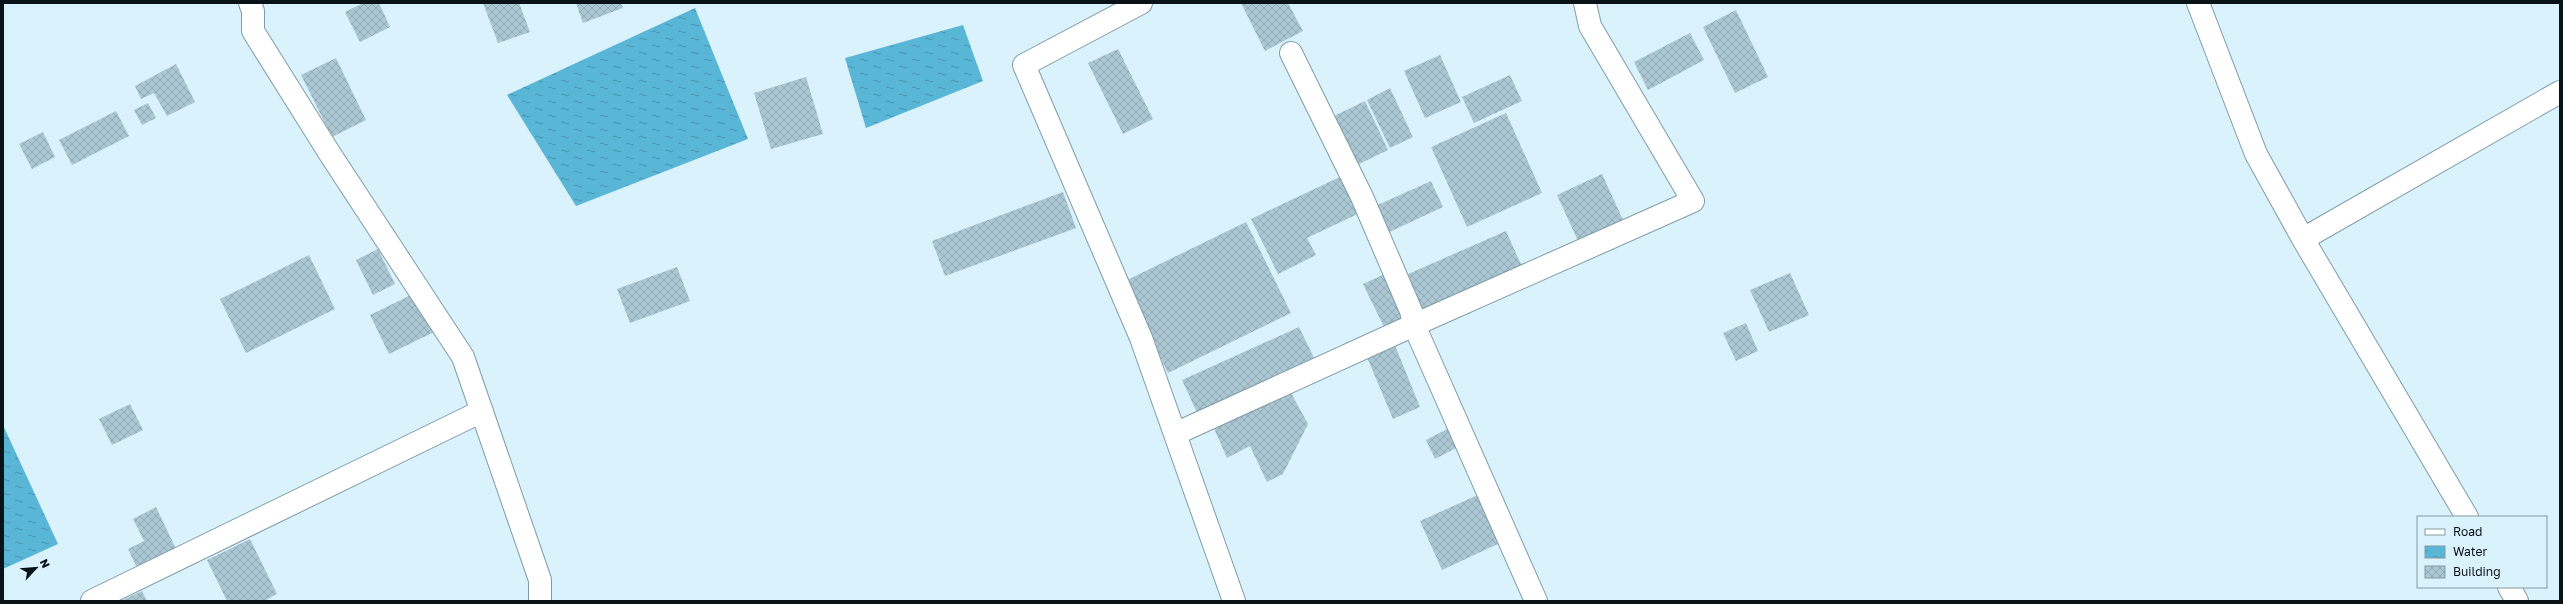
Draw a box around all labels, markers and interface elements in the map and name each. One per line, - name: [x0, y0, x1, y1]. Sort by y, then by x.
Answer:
- legend: [2417, 516, 2547, 588]
- text: Road: [2453, 524, 2482, 539]
- text: Water: [2453, 544, 2487, 559]
- north arrow: [16, 548, 56, 588]
- text: N: [38, 557, 53, 570]
- text: Building: [2453, 564, 2501, 579]

